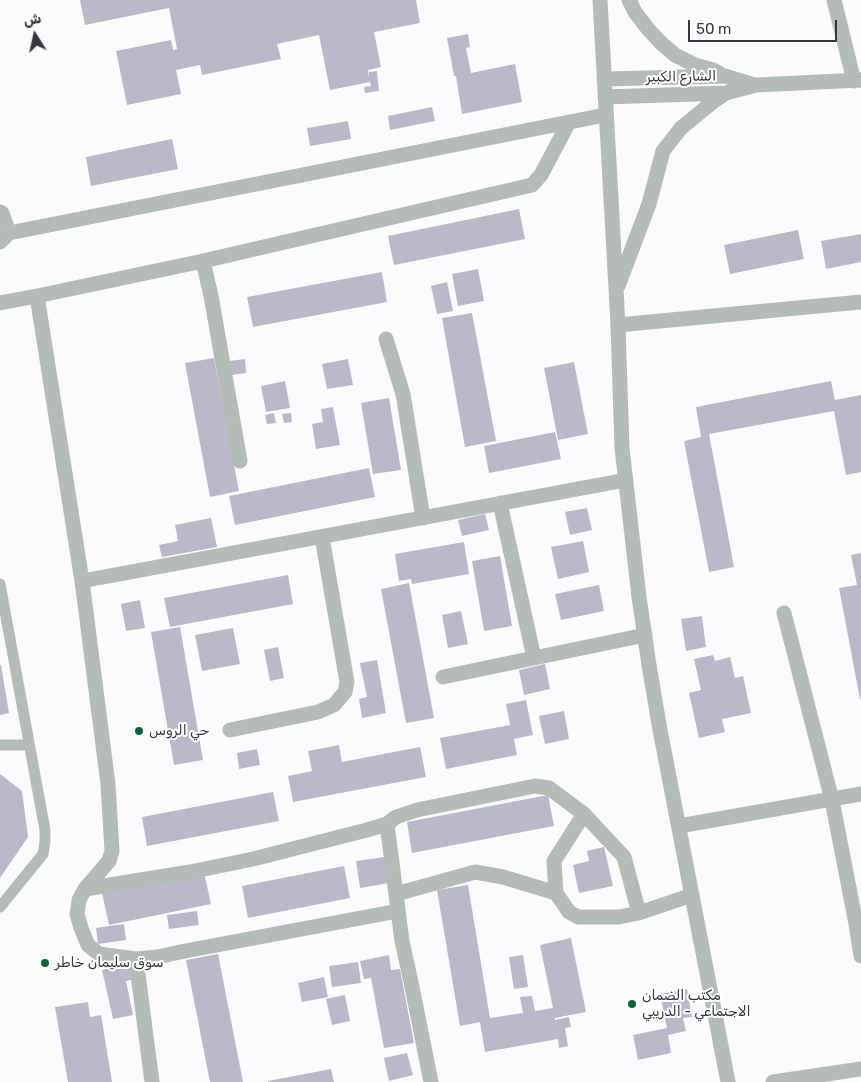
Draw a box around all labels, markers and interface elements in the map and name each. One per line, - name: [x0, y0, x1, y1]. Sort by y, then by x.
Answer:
- north arrow: [10, 10, 60, 60]
- text: ش: [22, 10, 43, 30]
- scale bar: [691, 10, 840, 42]
- text: 50 m: [696, 20, 731, 38]
- street label: الشارع الكبير: [646, 68, 716, 86]
- place label: حي الروس: [149, 723, 209, 739]
- marker: حي الروس: [133, 725, 145, 737]
- place label: سوق سليمان خاطر: [55, 955, 164, 971]
- marker: سوق سليمان خاطر: [39, 957, 51, 969]
- place label: مكتب الضمان الاجتماعي - الدريبي: [642, 988, 751, 1020]
- marker: مكتب الضمان الاجتماعي - الدريبي: [626, 998, 638, 1010]

